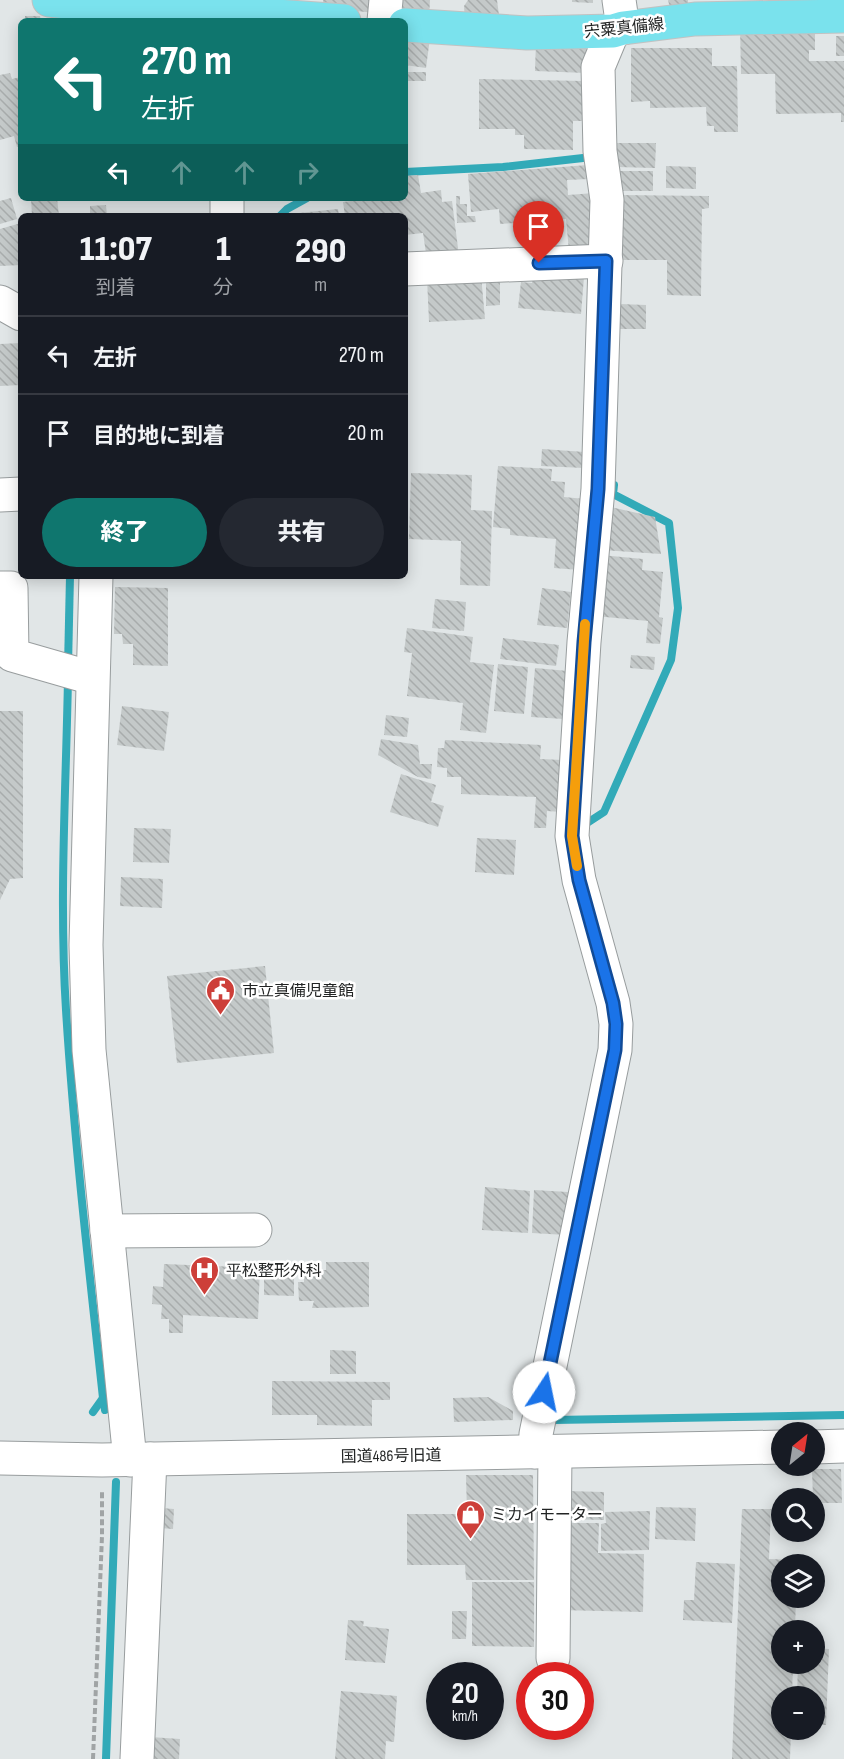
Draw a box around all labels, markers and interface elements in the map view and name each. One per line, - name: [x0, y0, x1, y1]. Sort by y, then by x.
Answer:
- street label: 宍粟真備線: [583, 15, 665, 42]
- text: 270 m: [141, 36, 232, 87]
- icon: left: [42, 42, 120, 120]
- text: 左折: [141, 94, 195, 126]
- icon: left: [102, 156, 135, 189]
- icon: ahead: [165, 156, 198, 189]
- icon: ahead: [228, 156, 261, 189]
- icon: right: [291, 156, 324, 189]
- pin: [513, 201, 564, 263]
- icon: arrive: [522, 210, 555, 243]
- text: 11:07: [80, 228, 152, 271]
- text: 1: [216, 228, 231, 271]
- text: 290: [295, 230, 346, 273]
- text: m: [314, 273, 327, 297]
- text: 到着: [96, 276, 136, 300]
- text: 分: [213, 276, 233, 300]
- icon: left: [42, 339, 75, 372]
- text: 270 m: [339, 342, 384, 369]
- text: 左折: [93, 345, 137, 372]
- icon: arrive: [42, 417, 75, 450]
- text: 20 m: [348, 420, 384, 447]
- text: 目的地に到着: [93, 423, 225, 450]
- button: 終了: [42, 498, 207, 567]
- button: 共有: [219, 498, 384, 567]
- public building icon: 市立真備児童館: [205, 974, 237, 1016]
- place label: 市立真備児童館: [242, 982, 354, 1001]
- hospital icon: 平松整形外科: [189, 1254, 221, 1296]
- place label: 平松整形外科: [226, 1262, 322, 1281]
- position arrow: [512, 1360, 576, 1424]
- north arrow: [771, 1422, 825, 1476]
- map controls: [771, 1422, 825, 1740]
- street label: 国道486号旧道: [340, 1446, 442, 1467]
- button: search: [771, 1488, 825, 1542]
- shop icon: ミカイモーター: [454, 1498, 486, 1540]
- place label: ミカイモーター: [491, 1506, 603, 1525]
- button: layers: [771, 1554, 825, 1608]
- button: +: [771, 1620, 825, 1674]
- speed limit sign: 30: [516, 1662, 594, 1740]
- text: 20: [451, 1676, 479, 1712]
- button: −: [771, 1686, 825, 1740]
- text: km/h: [452, 1707, 478, 1726]

